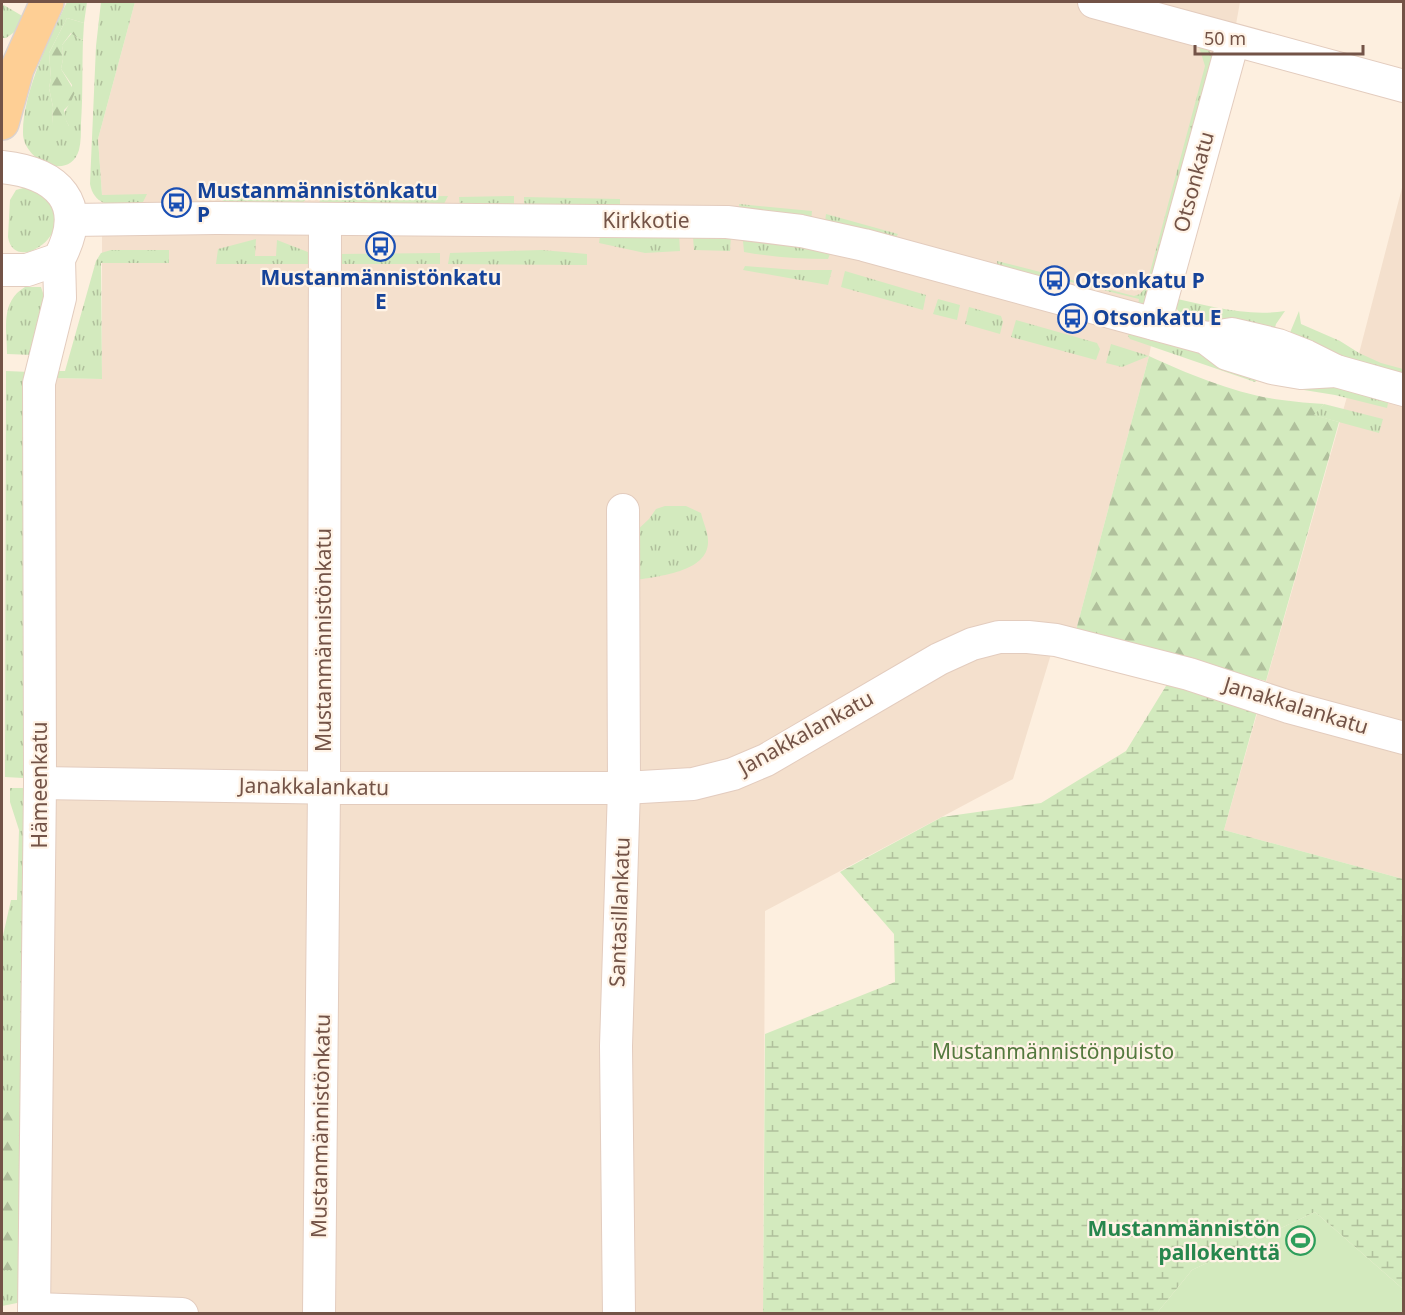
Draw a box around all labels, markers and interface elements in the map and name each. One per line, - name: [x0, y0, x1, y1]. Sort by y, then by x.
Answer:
- scale bar: [1195, 18, 1363, 56]
- text: 50 m: [1204, 26, 1246, 50]
- street label: Otsonkatu: [1166, 128, 1220, 235]
- place label: Mustanmännistönkatu P: [197, 176, 438, 228]
- bus stop icon: Mustanmännistönkatu P: [160, 187, 192, 219]
- street label: Kirkkotie: [602, 206, 690, 234]
- bus stop icon: Mustanmännistönkatu E: [365, 231, 397, 263]
- place label: Mustanmännistönkatu E: [261, 263, 501, 315]
- bus stop icon: Otsonkatu P: [1038, 265, 1070, 297]
- place label: Otsonkatu P: [1075, 266, 1205, 294]
- bus stop icon: Otsonkatu E: [1056, 302, 1088, 334]
- place label: Otsonkatu E: [1093, 303, 1222, 331]
- street label: Mustanmännistönkatu: [309, 528, 337, 752]
- street label: Janakkalankatu: [1218, 669, 1372, 740]
- street label: Janakkalankatu: [731, 683, 878, 782]
- street label: Hämeenkatu: [25, 721, 53, 849]
- street label: Janakkalankatu: [237, 771, 389, 801]
- street label: Santasillankatu: [602, 836, 636, 988]
- street label: Mustanmännistönkatu: [304, 1014, 336, 1238]
- park label: Mustanmännistönpuisto: [932, 1037, 1174, 1065]
- place label: Mustanmännistön pallokenttä: [1088, 1214, 1280, 1266]
- sports icon: Mustanmännistön pallokenttä: [1285, 1225, 1317, 1257]

